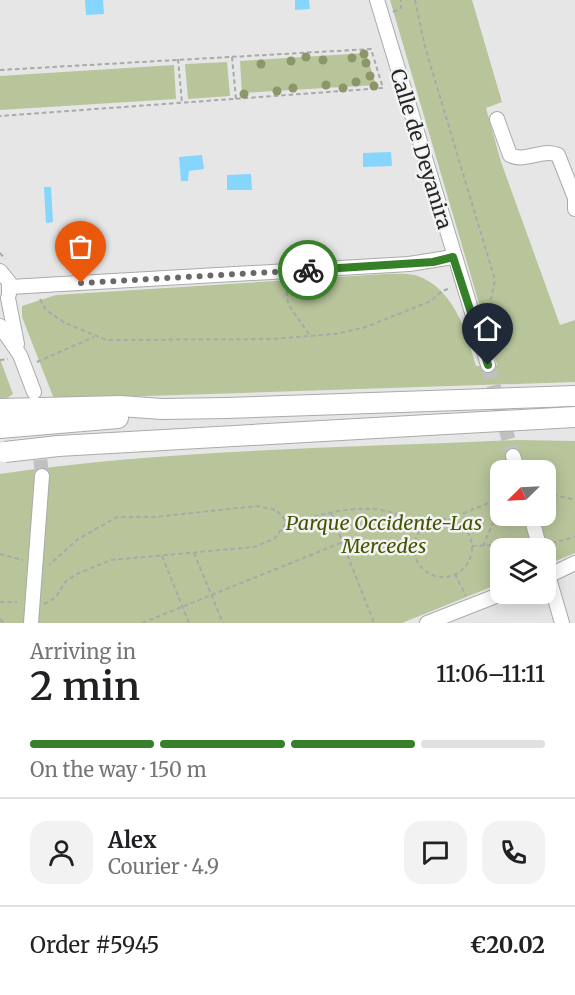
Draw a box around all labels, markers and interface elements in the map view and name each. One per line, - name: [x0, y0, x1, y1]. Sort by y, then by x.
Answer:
- street label: Calle de Deyanira: [385, 66, 458, 232]
- pin: [55, 221, 106, 283]
- icon: bag: [64, 230, 97, 263]
- courier: [278, 240, 338, 300]
- icon: bike: [292, 254, 325, 287]
- pin: [462, 303, 513, 365]
- icon: home: [471, 312, 504, 345]
- north arrow: [490, 460, 556, 526]
- map controls: [490, 460, 556, 604]
- park label: Parque Occidente-Las Mercedes: [286, 510, 482, 558]
- button: layers: [490, 538, 556, 604]
- text: Arriving in: [30, 639, 136, 664]
- text: 11:06–11:11: [436, 660, 545, 688]
- text: 2 min: [30, 662, 140, 711]
- text: On the way · 150 m: [30, 757, 207, 782]
- button: person: [30, 821, 93, 884]
- button: chat: [404, 821, 467, 884]
- button: phone: [482, 821, 545, 884]
- text: Alex: [108, 826, 157, 854]
- text: Courier · 4.9: [108, 854, 219, 879]
- text: Order #5945: [30, 931, 159, 959]
- text: €20.02: [470, 931, 545, 959]

